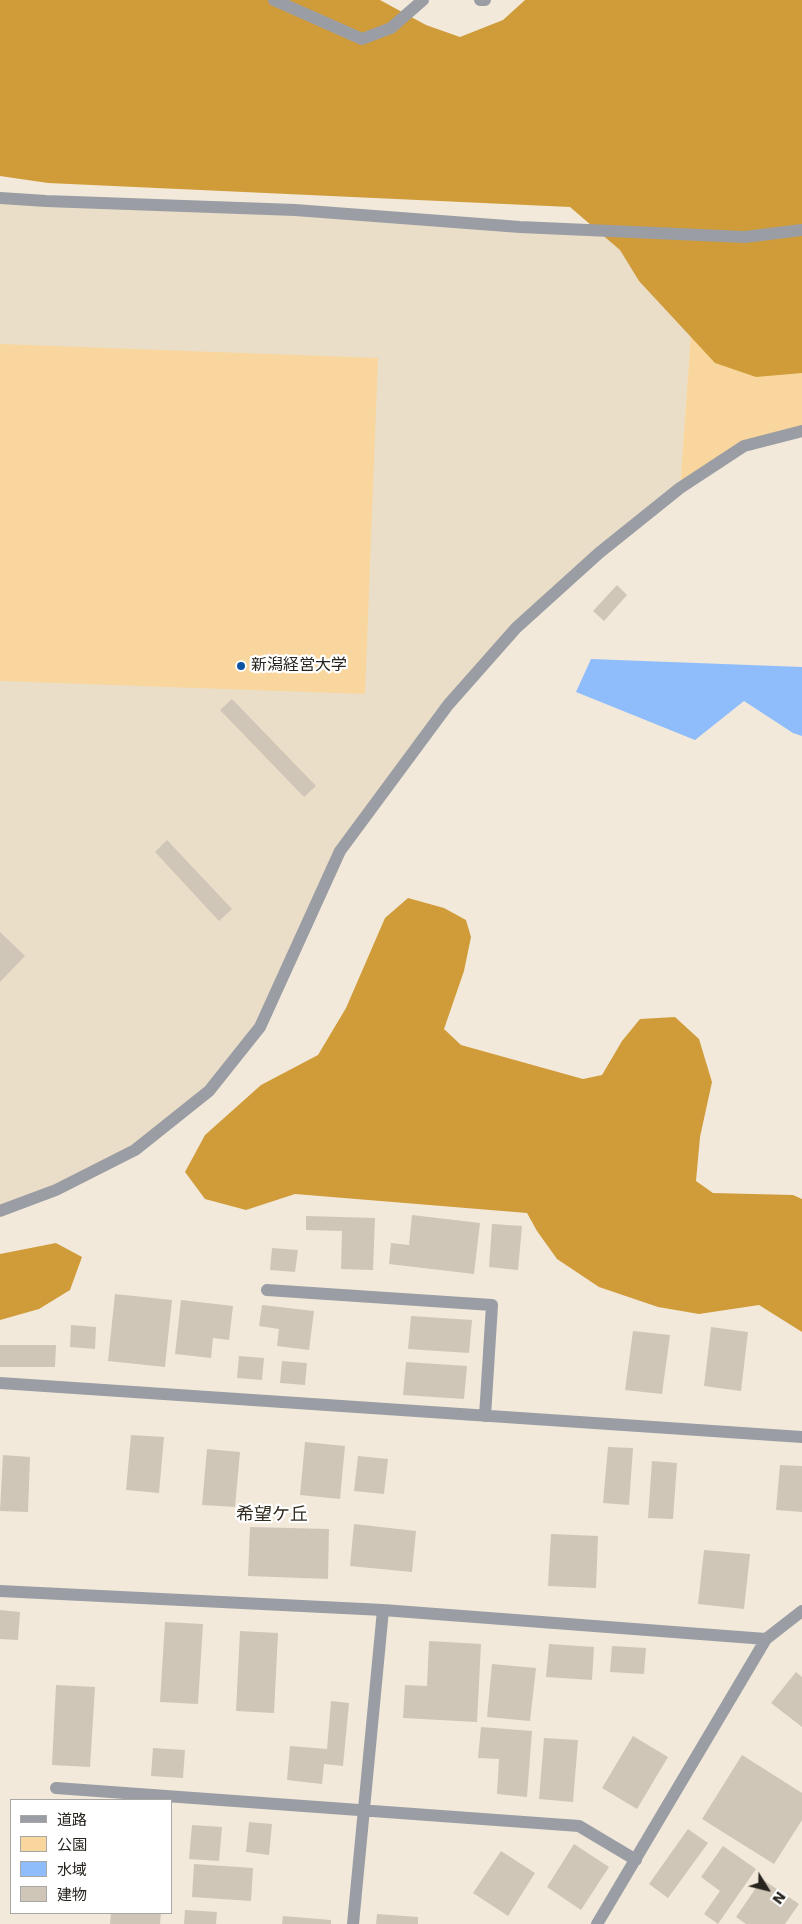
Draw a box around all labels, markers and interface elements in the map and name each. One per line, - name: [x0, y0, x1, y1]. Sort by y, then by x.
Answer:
- place label: 新潟経営大学: [251, 656, 347, 676]
- marker: 新潟経営大学: [235, 660, 247, 672]
- district label: 希望ケ丘: [236, 1504, 308, 1526]
- legend: [10, 1799, 172, 1914]
- text: 道路: [57, 1811, 87, 1829]
- text: 公園: [57, 1836, 87, 1854]
- text: 水域: [57, 1861, 87, 1879]
- north arrow: [742, 1864, 792, 1914]
- text: 建物: [57, 1886, 87, 1904]
- text: N: [769, 1888, 789, 1907]

